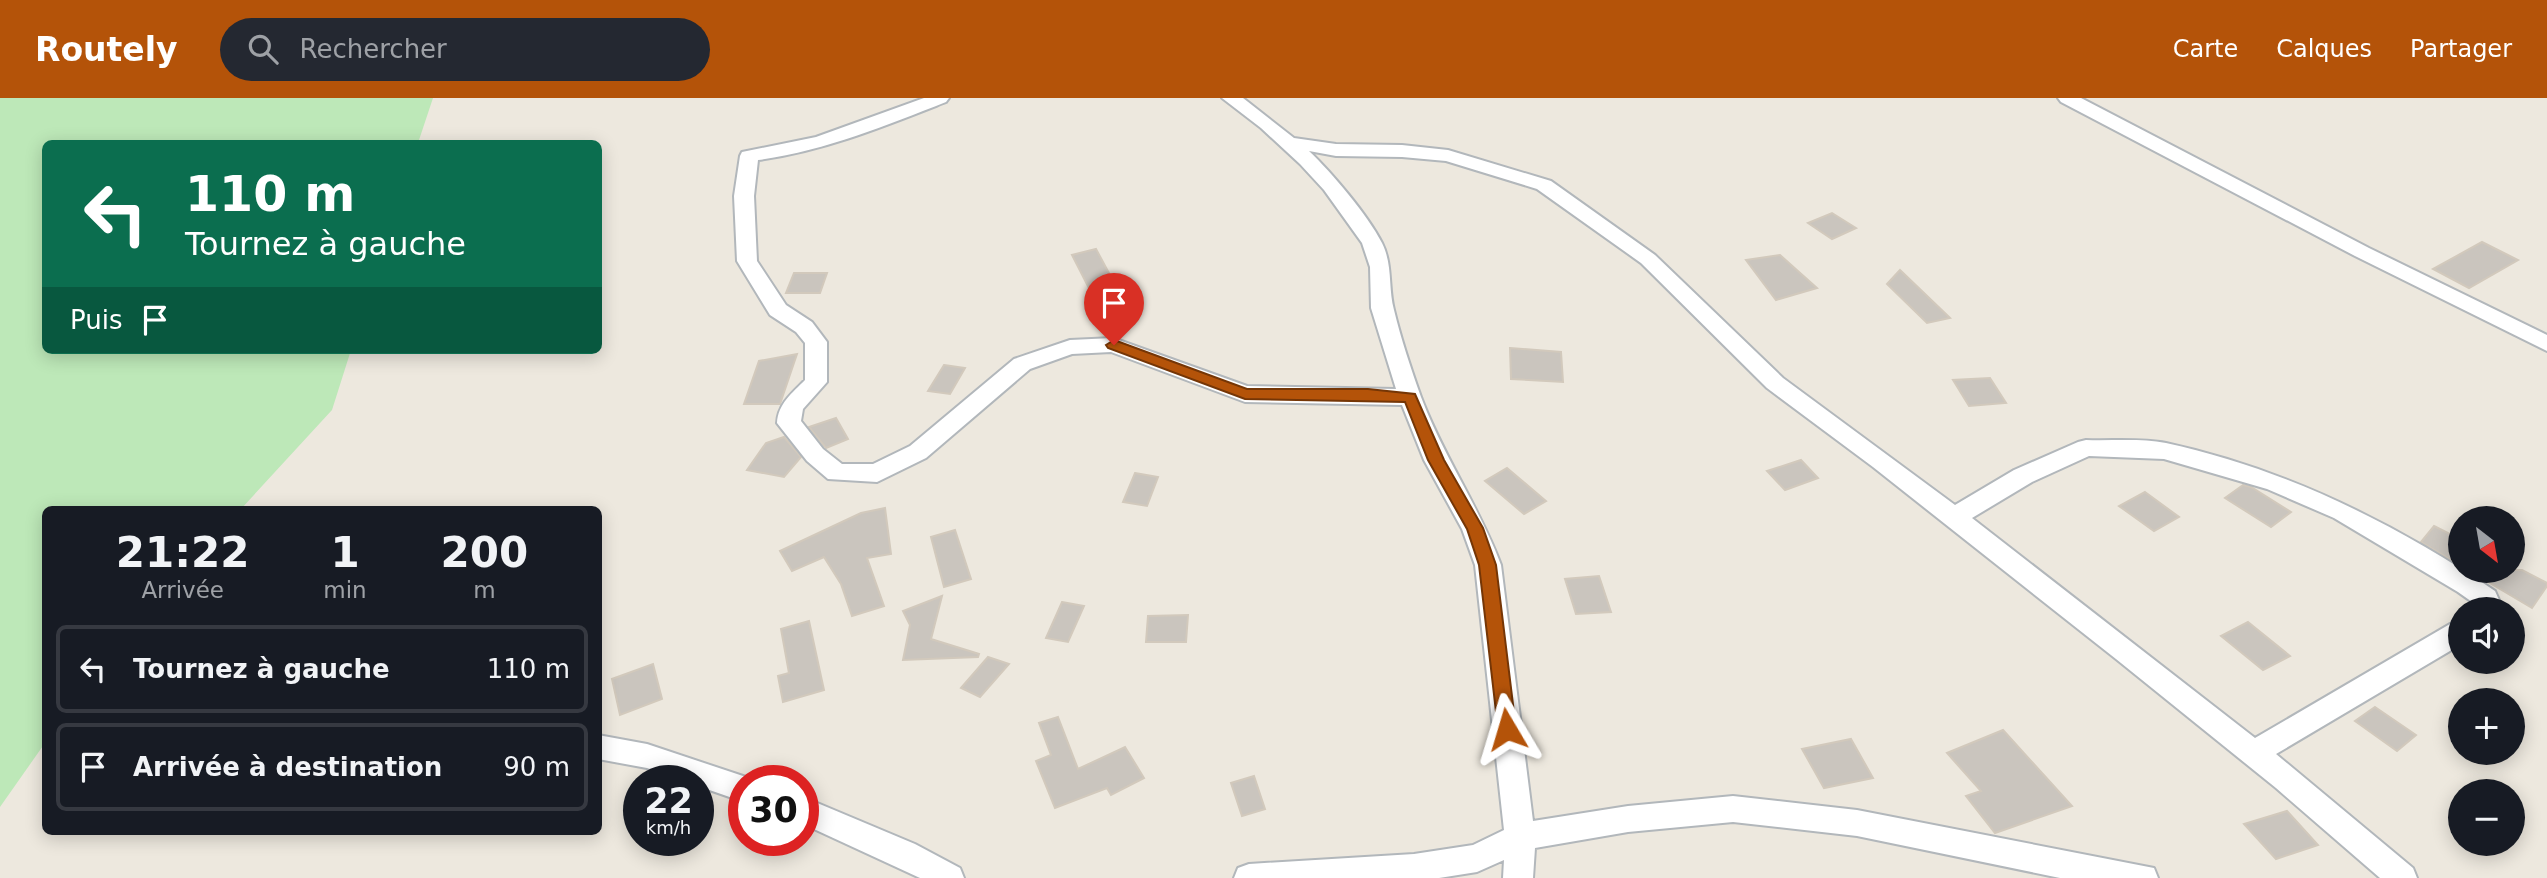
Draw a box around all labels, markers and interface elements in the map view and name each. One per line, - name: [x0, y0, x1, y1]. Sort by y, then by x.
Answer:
- search box: [220, 18, 710, 81]
- text: Routely: [35, 30, 178, 69]
- icon: search: [244, 30, 282, 68]
- text: Rechercher: [300, 34, 447, 64]
- text: Carte: [2173, 35, 2238, 63]
- text: Calques: [2276, 35, 2372, 63]
- text: Partager: [2410, 35, 2512, 63]
- text: 110 m: [185, 166, 355, 223]
- icon: left: [70, 168, 161, 259]
- text: Tournez à gauche: [185, 225, 466, 263]
- pin: [1084, 273, 1144, 345]
- icon: arrive: [1095, 284, 1133, 322]
- icon: arrive: [136, 301, 174, 339]
- text: Puis: [70, 305, 122, 335]
- north arrow: [2448, 506, 2525, 583]
- map controls: [2448, 506, 2525, 856]
- text: 21:22: [116, 528, 250, 577]
- text: 1: [330, 528, 360, 577]
- text: 200: [441, 528, 528, 577]
- text: Arrivée: [141, 577, 224, 603]
- text: min: [323, 577, 367, 603]
- text: m: [473, 577, 496, 603]
- button: sound: [2448, 597, 2525, 674]
- icon: left: [74, 650, 112, 688]
- text: Tournez à gauche: [133, 654, 390, 684]
- text: 110 m: [487, 654, 570, 684]
- button: +: [2448, 688, 2525, 765]
- position arrow: [1470, 692, 1544, 766]
- icon: arrive: [74, 748, 112, 786]
- text: Arrivée à destination: [133, 752, 442, 782]
- text: 90 m: [503, 752, 570, 782]
- speed limit sign: 30: [728, 765, 819, 856]
- button: −: [2448, 779, 2525, 856]
- text: 22: [644, 781, 693, 821]
- text: km/h: [646, 817, 691, 838]

